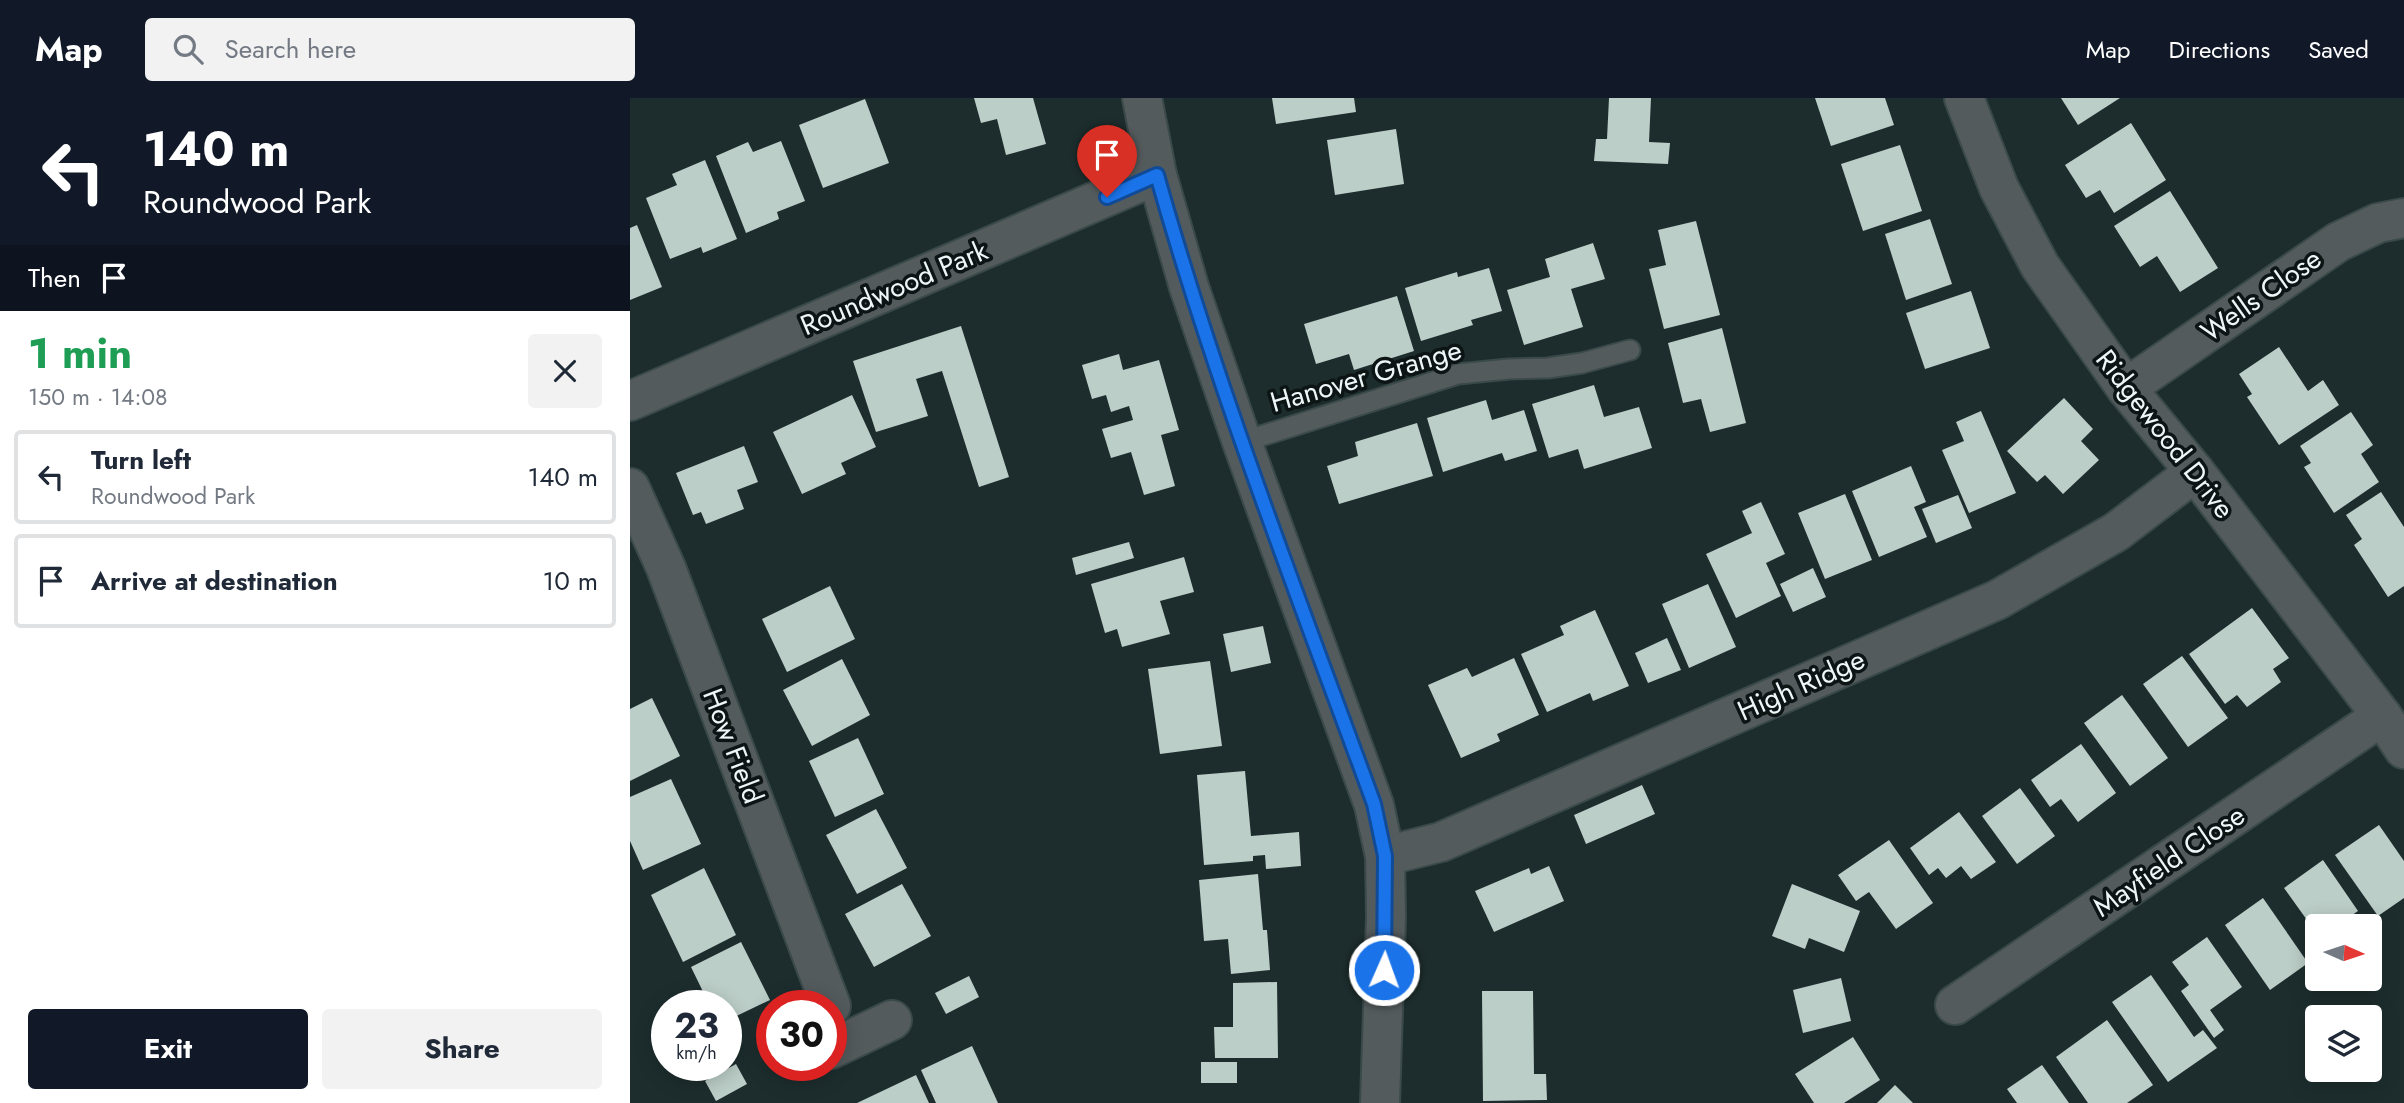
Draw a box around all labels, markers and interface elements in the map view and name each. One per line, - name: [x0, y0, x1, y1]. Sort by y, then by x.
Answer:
- search box: [145, 18, 635, 81]
- text: Map: [35, 26, 103, 73]
- icon: search: [169, 30, 207, 68]
- text: Search here: [225, 30, 356, 68]
- text: Map: [2086, 32, 2131, 67]
- text: Directions: [2169, 32, 2270, 67]
- text: Saved: [2308, 32, 2369, 67]
- text: 140 m: [143, 114, 289, 184]
- pin: [1077, 125, 1137, 197]
- icon: left: [28, 126, 119, 217]
- icon: arrive: [1088, 136, 1126, 174]
- text: Roundwood Park: [143, 179, 371, 225]
- street label: Roundwood Park: [794, 230, 995, 346]
- street label: Wells Close: [2192, 238, 2330, 352]
- text: Then: [28, 259, 81, 297]
- icon: arrive: [95, 259, 133, 297]
- text: 1 min: [28, 323, 132, 384]
- street label: Hanover Grange: [1266, 329, 1466, 423]
- button: close: [528, 334, 602, 408]
- street label: Ridgewood Drive: [2086, 341, 2244, 527]
- text: 150 m · 14:08: [28, 380, 168, 414]
- text: Turn left: [91, 441, 191, 479]
- icon: left: [32, 458, 70, 496]
- text: 140 m: [527, 458, 598, 496]
- text: Roundwood Park: [91, 479, 255, 513]
- icon: arrive: [32, 562, 70, 600]
- text: Arrive at destination: [91, 562, 338, 600]
- text: 10 m: [543, 562, 598, 600]
- street label: High Ridge: [1731, 639, 1871, 731]
- street label: How Field: [692, 682, 774, 810]
- street label: Mayfield Close: [2085, 795, 2253, 927]
- north arrow: [2305, 914, 2382, 990]
- map controls: [2305, 914, 2382, 1082]
- position arrow: [1347, 933, 1421, 1007]
- speed limit sign: 30: [756, 990, 847, 1081]
- text: 23: [674, 1001, 719, 1051]
- button: layers: [2305, 1005, 2382, 1082]
- button: Exit: [28, 1009, 308, 1089]
- button: Share: [322, 1009, 602, 1089]
- text: km/h: [676, 1040, 717, 1066]

